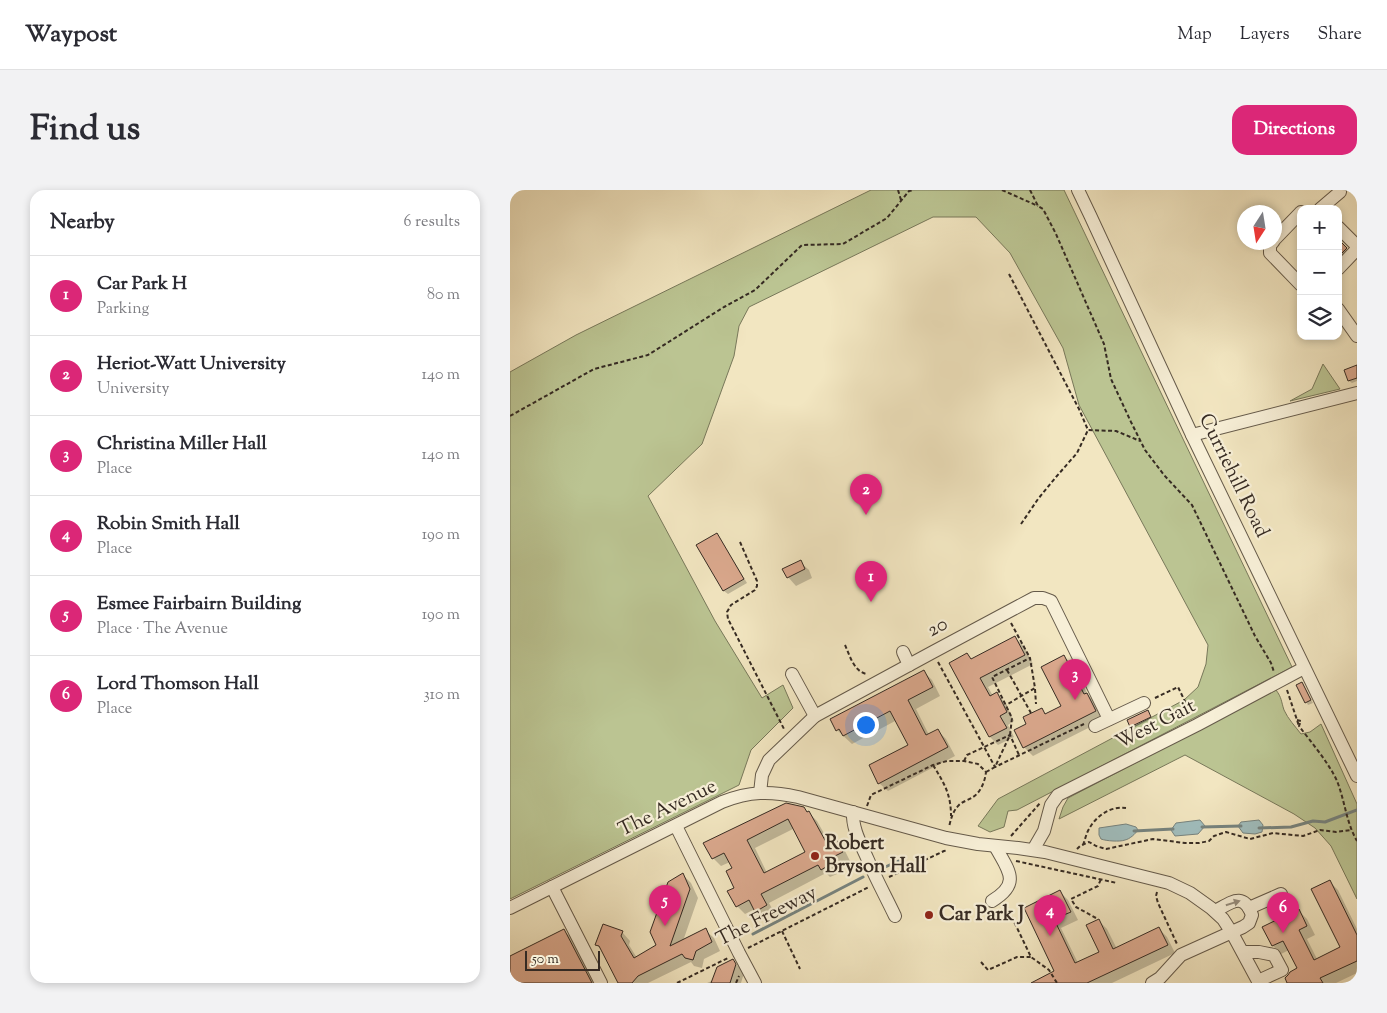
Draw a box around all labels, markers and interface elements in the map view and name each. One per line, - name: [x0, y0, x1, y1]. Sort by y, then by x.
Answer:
- text: Waypost: [25, 18, 117, 52]
- text: Map: [1177, 22, 1212, 48]
- text: Layers: [1240, 22, 1290, 48]
- text: Share: [1318, 22, 1362, 48]
- text: Find us: [30, 105, 140, 156]
- button: Directions: [1232, 105, 1357, 155]
- north arrow: [1237, 205, 1282, 250]
- map controls: [1297, 205, 1342, 340]
- button: +: [1297, 205, 1342, 250]
- text: Nearby: [50, 208, 115, 238]
- text: 6 results: [404, 211, 460, 234]
- button: −: [1297, 250, 1342, 295]
- text: Car Park H: [97, 271, 187, 298]
- text: 1: [63, 284, 69, 307]
- text: 80 m: [427, 284, 460, 307]
- button: layers: [1297, 295, 1342, 340]
- text: Parking: [97, 298, 149, 321]
- text: Heriot-Watt University: [97, 351, 286, 378]
- text: 2: [62, 364, 70, 387]
- text: 140 m: [422, 364, 460, 387]
- text: University: [97, 378, 170, 401]
- street label: Curriehill Road: [1190, 409, 1276, 543]
- text: Christina Miller Hall: [97, 431, 267, 458]
- text: 3: [63, 444, 69, 467]
- text: 140 m: [422, 444, 460, 467]
- text: Place: [97, 458, 132, 481]
- pin: 2: [850, 474, 882, 515]
- text: Robin Smith Hall: [97, 511, 240, 538]
- text: 4: [62, 524, 70, 547]
- text: 190 m: [422, 524, 460, 547]
- text: Place: [97, 538, 132, 561]
- pin: 1: [855, 561, 887, 602]
- text: Esmee Fairbairn Building: [97, 591, 301, 618]
- text: 5: [63, 604, 69, 627]
- text: 190 m: [422, 604, 460, 627]
- street label: 20: [922, 611, 954, 645]
- text: Place · The Avenue: [97, 618, 228, 641]
- pin: 3: [1059, 659, 1091, 700]
- text: Lord Thomson Hall: [97, 671, 259, 698]
- text: 6: [62, 684, 70, 707]
- text: 310 m: [423, 684, 460, 707]
- street label: West Gait: [1111, 692, 1201, 758]
- text: Place: [97, 698, 132, 721]
- your location: [853, 712, 879, 738]
- street label: The Avenue: [614, 773, 722, 845]
- place label: Robert Bryson Hall: [825, 830, 927, 882]
- marker: Robert Bryson Hall: [809, 850, 821, 862]
- street label: The Freeway: [712, 879, 822, 955]
- pin: 5: [649, 885, 681, 926]
- pin: 6: [1267, 892, 1299, 933]
- pin: 4: [1034, 895, 1066, 936]
- one-way arrow: [1226, 899, 1241, 907]
- place label: Car Park J: [939, 901, 1024, 930]
- marker: Car Park J: [923, 909, 935, 921]
- scale bar: [525, 948, 600, 971]
- text: 50 m: [532, 950, 559, 970]

